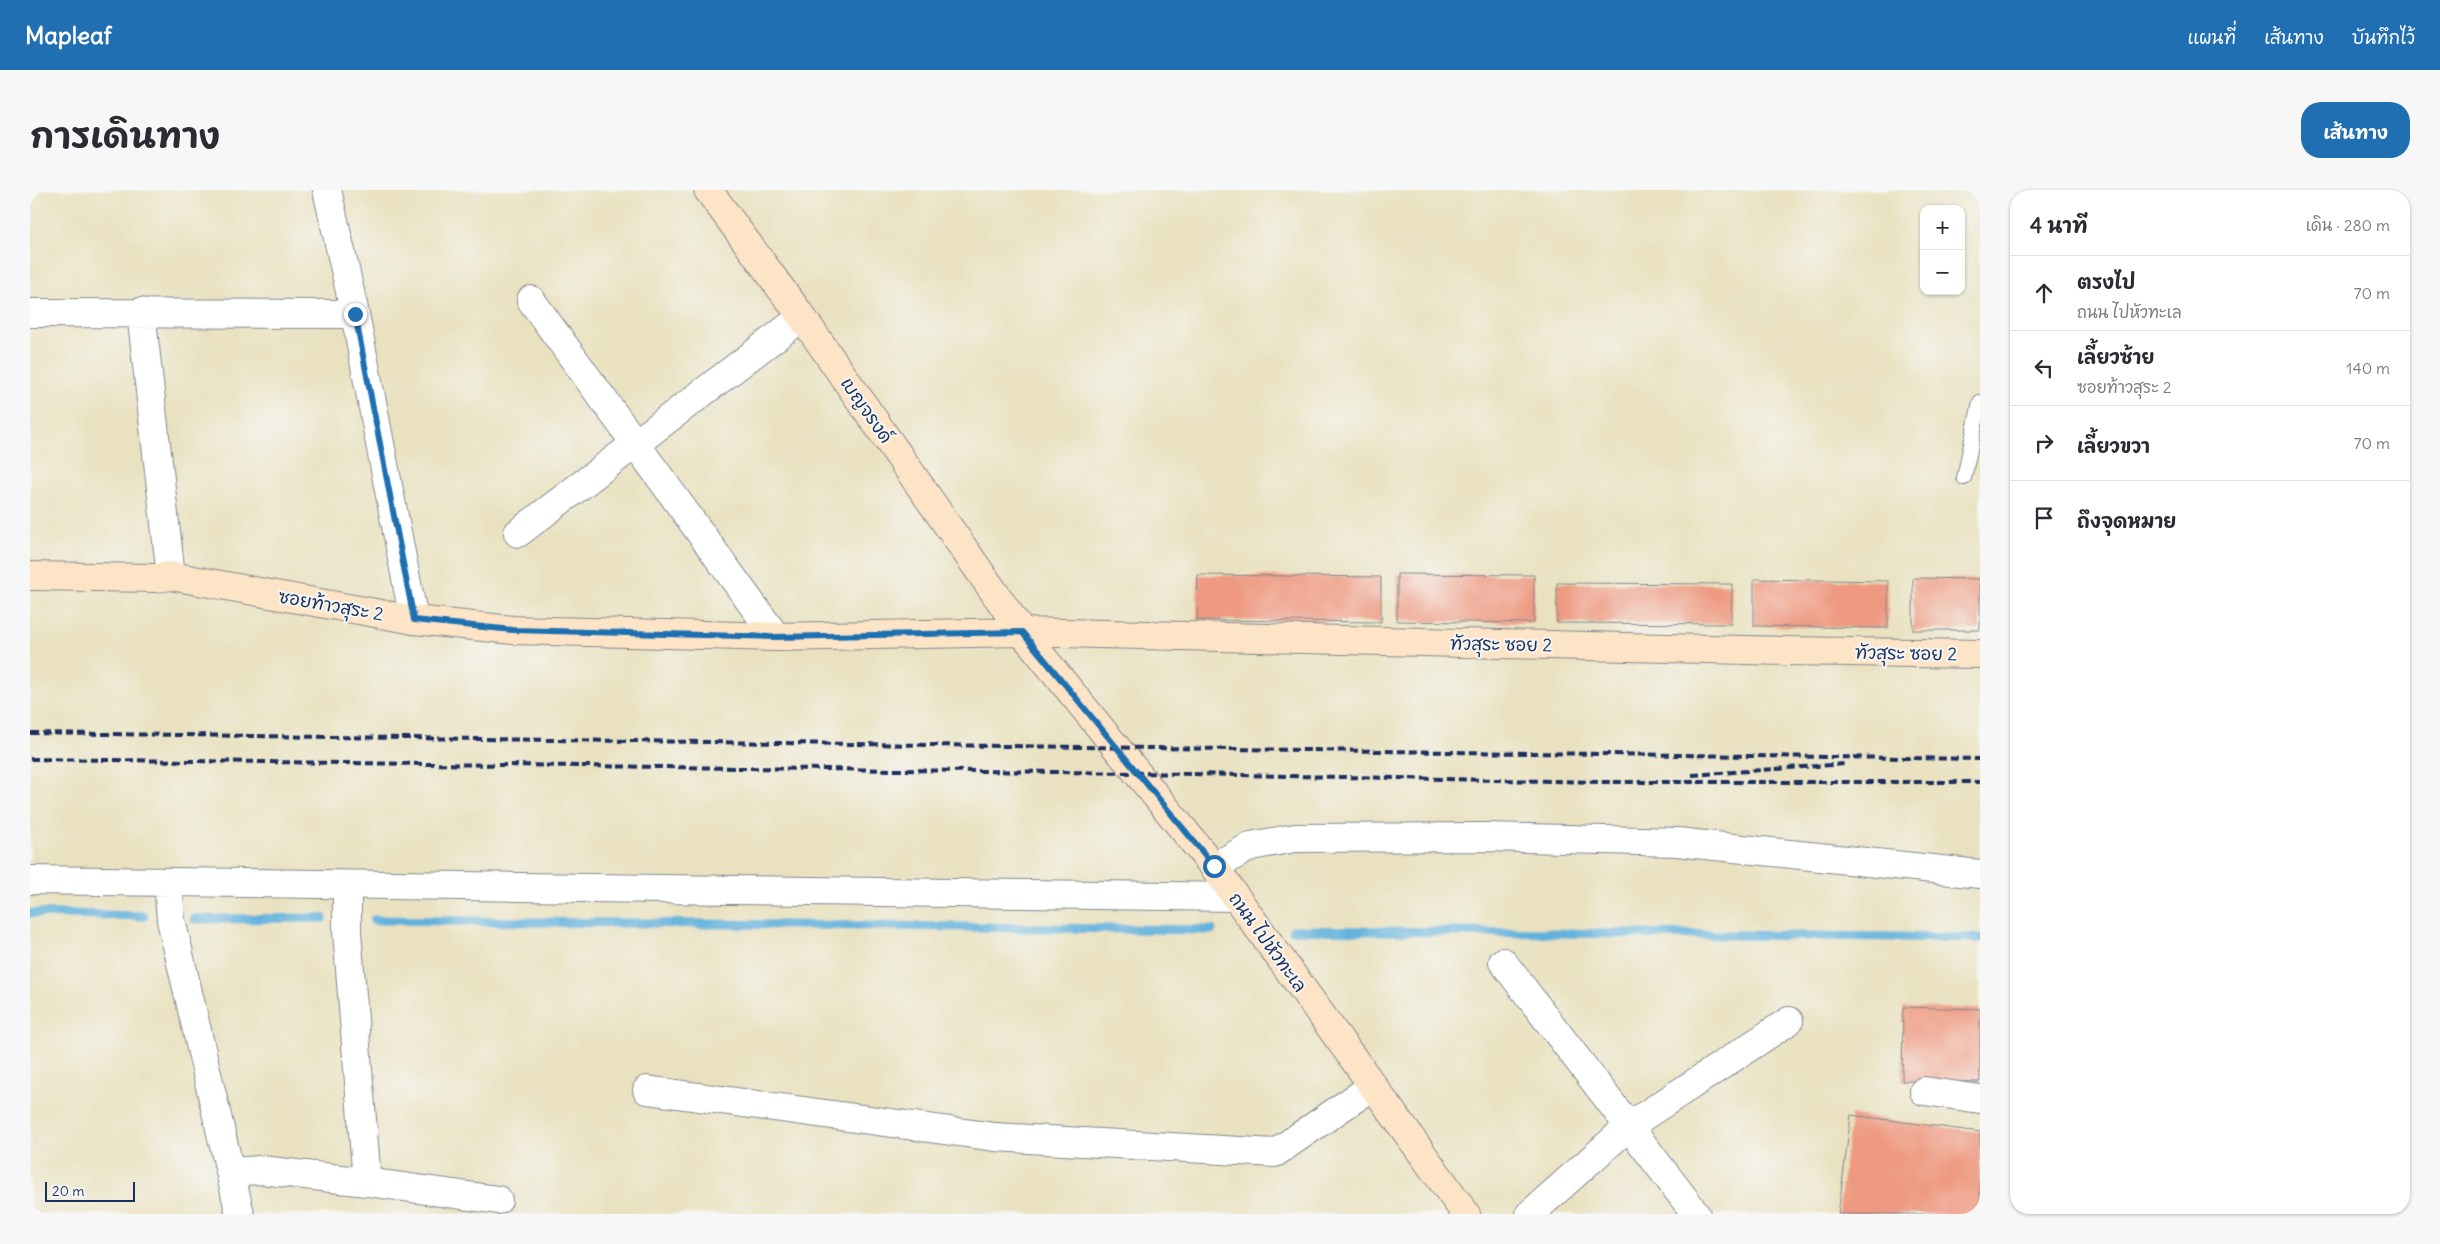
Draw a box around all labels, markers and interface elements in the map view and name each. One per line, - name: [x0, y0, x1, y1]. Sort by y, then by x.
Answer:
- text: Mapleaf: [25, 20, 112, 50]
- text: แผนที่: [2188, 26, 2236, 49]
- text: เส้นทาง: [2264, 26, 2324, 49]
- text: บันทึกไว้: [2352, 26, 2415, 49]
- button: เส้นทาง: [2301, 102, 2410, 158]
- text: การเดินทาง: [30, 113, 220, 157]
- map controls: [1920, 205, 1965, 295]
- button: +: [1920, 205, 1965, 250]
- text: 4 นาที: [2030, 212, 2088, 239]
- text: เดิน · 280 m: [2306, 215, 2390, 235]
- button: −: [1920, 250, 1965, 295]
- text: ตรงไป: [2077, 270, 2135, 294]
- icon: ahead: [2030, 279, 2058, 307]
- text: 70 m: [2354, 283, 2390, 303]
- text: ถนน ไปหัวทะเล: [2077, 302, 2181, 322]
- route end: [344, 303, 367, 326]
- text: เลี้ยวซ้าย: [2077, 345, 2154, 369]
- icon: left: [2030, 354, 2058, 382]
- text: 140 m: [2346, 358, 2390, 378]
- street label: เบญจรงด์: [836, 372, 899, 448]
- text: ซอยท้าวสุระ 2: [2077, 377, 2172, 397]
- icon: right: [2030, 429, 2058, 457]
- text: 70 m: [2354, 433, 2390, 453]
- text: เลี้ยวขวา: [2077, 434, 2150, 458]
- icon: arrive: [2030, 504, 2058, 532]
- text: ถึงจุดหมาย: [2077, 509, 2176, 533]
- street label: ซอยท้าวสุระ 2: [276, 584, 386, 629]
- street label: ทัวสุระ ซอย 2: [1450, 632, 1553, 659]
- street label: ทัวสุระ ซอย 2: [1855, 641, 1958, 668]
- route start: [1203, 855, 1226, 878]
- street label: ถนน ไปหัวทะเล: [1224, 887, 1313, 996]
- scale bar: [45, 1179, 135, 1202]
- text: 20 m: [52, 1182, 85, 1200]

